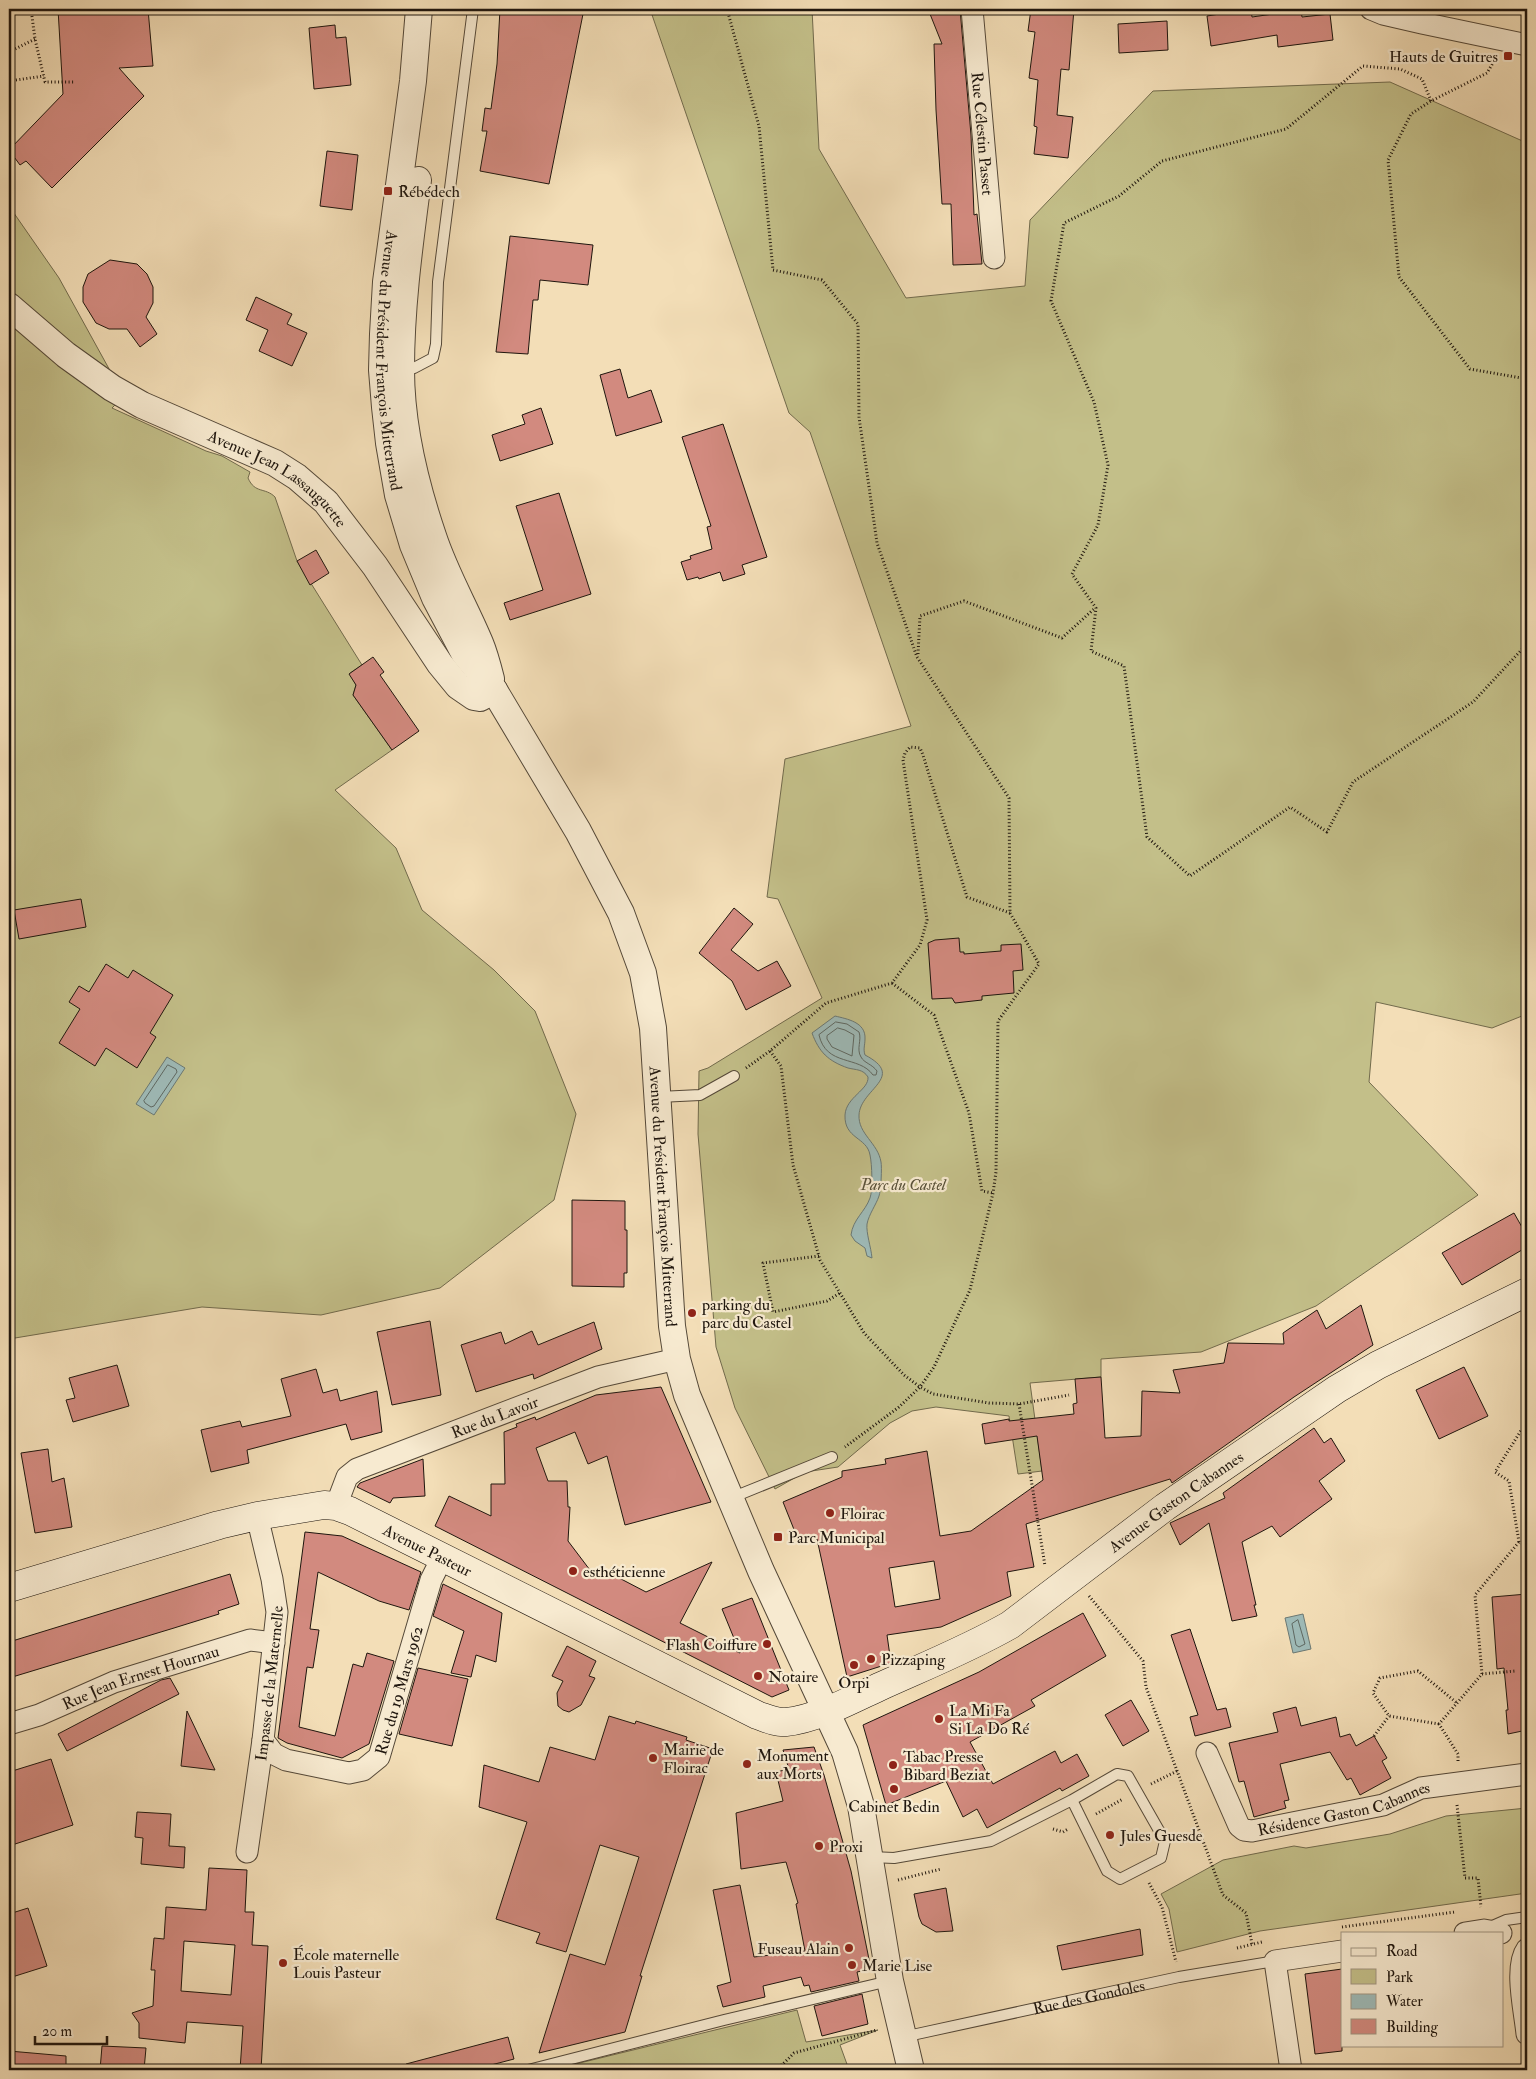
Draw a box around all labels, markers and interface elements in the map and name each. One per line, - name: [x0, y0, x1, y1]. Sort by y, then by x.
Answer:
- place label: Hauts de Guitres: [1389, 47, 1498, 67]
- marker: Hauts de Guitres: [1502, 50, 1514, 62]
- street label: Rue Célestin Passet: [967, 71, 997, 196]
- place label: Rébédech: [398, 182, 461, 202]
- marker: Rébédech: [382, 185, 394, 197]
- street label: Avenue du Président François Mitterrand: [371, 228, 406, 492]
- street label: Avenue Jean Lassauguette: [204, 426, 351, 532]
- street label: Avenue du Président François Mitterrand: [644, 1065, 681, 1328]
- park label: Parc du Castel: [859, 1175, 947, 1195]
- place label: parking du parc du Castel: [701, 1295, 792, 1334]
- marker: parking du parc du Castel: [686, 1307, 698, 1319]
- street label: Rue du Lavoir: [448, 1392, 541, 1443]
- street label: Avenue Gaston Cabannes: [1104, 1447, 1247, 1558]
- place label: Floirac: [840, 1504, 886, 1524]
- marker: Floirac: [824, 1507, 836, 1519]
- street label: Avenue Pasteur: [379, 1520, 475, 1582]
- place label: Parc Municipal: [788, 1528, 885, 1549]
- marker: Parc Municipal: [772, 1531, 784, 1543]
- place label: esthéticienne: [583, 1562, 666, 1582]
- marker: esthéticienne: [567, 1565, 579, 1577]
- street label: Impasse de la Maternelle: [251, 1604, 288, 1763]
- street label: Rue du 19 Mars 1962: [371, 1624, 428, 1757]
- place label: Flash Coiffure: [665, 1635, 757, 1655]
- marker: Flash Coiffure: [761, 1638, 773, 1650]
- street label: Rue Jean Ernest Hournau: [59, 1641, 222, 1715]
- place label: Pizzaping: [881, 1650, 946, 1671]
- marker: Pizzaping: [865, 1653, 877, 1665]
- marker: Orpi: [848, 1659, 860, 1671]
- place label: Notaire: [768, 1667, 819, 1687]
- marker: Notaire: [752, 1670, 764, 1682]
- place label: Orpi: [838, 1673, 870, 1694]
- place label: La Mi Fa Si La Do Ré: [949, 1701, 1029, 1739]
- marker: La Mi Fa Si La Do Ré: [933, 1713, 945, 1725]
- place label: Mairie de Floirac: [663, 1740, 724, 1778]
- place label: Monument aux Morts: [757, 1746, 829, 1784]
- place label: Tabac Presse Bibard Beziat: [903, 1747, 990, 1785]
- marker: Mairie de Floirac: [647, 1752, 659, 1764]
- marker: Monument aux Morts: [741, 1758, 753, 1770]
- marker: Tabac Presse Bibard Beziat: [887, 1759, 899, 1771]
- street label: Résidence Gaston Cabannes: [1256, 1778, 1431, 1841]
- marker: Cabinet Bedin: [888, 1783, 900, 1795]
- place label: Cabinet Bedin: [848, 1797, 940, 1817]
- place label: Jules Guesde: [1119, 1826, 1203, 1847]
- marker: Jules Guesde: [1104, 1829, 1116, 1841]
- place label: Proxi: [829, 1837, 863, 1857]
- marker: Proxi: [813, 1840, 825, 1852]
- legend: [1341, 1932, 1504, 2046]
- place label: Fuseau Alain: [757, 1939, 839, 1959]
- marker: Fuseau Alain: [843, 1942, 855, 1954]
- text: Road: [1386, 1942, 1418, 1961]
- place label: École maternelle Louis Pasteur: [293, 1944, 400, 1983]
- place label: Marie Lise: [862, 1956, 933, 1976]
- marker: École maternelle Louis Pasteur: [277, 1957, 289, 1969]
- marker: Marie Lise: [846, 1959, 858, 1971]
- text: Park: [1386, 1968, 1413, 1987]
- street label: Rue des Gondoles: [1031, 1976, 1147, 2020]
- text: Water: [1385, 1992, 1423, 2011]
- scale bar: [35, 2014, 108, 2046]
- text: Building: [1386, 2018, 1438, 2037]
- text: 20 m: [42, 2022, 72, 2041]

